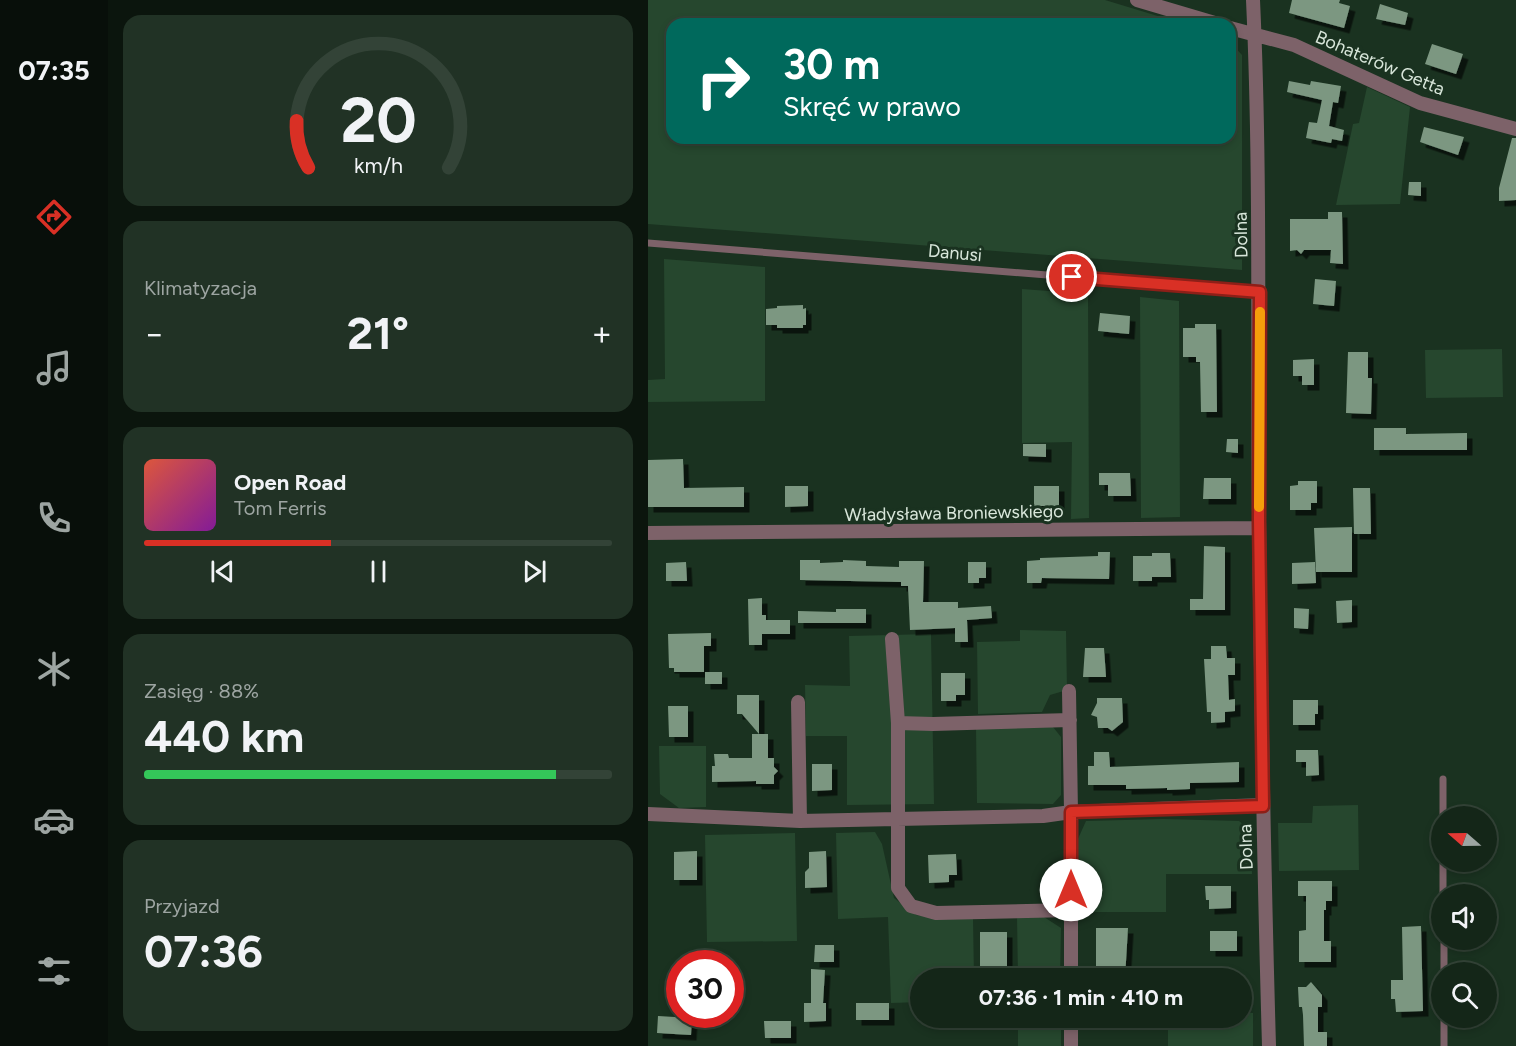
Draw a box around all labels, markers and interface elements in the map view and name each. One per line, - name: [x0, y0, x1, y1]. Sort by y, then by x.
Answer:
- street label: Bohaterów Getta: [1312, 26, 1448, 100]
- text: 30 m: [783, 39, 880, 90]
- icon: right: [684, 42, 762, 120]
- text: 07:35: [18, 54, 90, 87]
- text: 20: [340, 83, 416, 158]
- text: Skręć w prawo: [783, 90, 961, 123]
- text: km/h: [354, 153, 402, 178]
- icon: directions: [33, 196, 75, 238]
- street label: Dolna: [1230, 212, 1252, 258]
- street label: Danusi: [927, 240, 983, 266]
- pin: [1046, 251, 1097, 302]
- icon: arrive: [1055, 260, 1088, 293]
- text: Klimatyzacja: [144, 276, 257, 300]
- text: 21°: [347, 306, 409, 360]
- text: −: [144, 314, 165, 353]
- text: +: [591, 314, 612, 353]
- icon: music: [33, 347, 75, 389]
- text: Open Road: [234, 469, 346, 496]
- text: Tom Ferris: [234, 496, 327, 520]
- icon: phone: [33, 497, 75, 539]
- street label: Władysława Broniewskiego: [844, 500, 1064, 526]
- icon: previous: [206, 555, 239, 588]
- icon: pause: [362, 555, 395, 588]
- icon: next: [518, 555, 551, 588]
- icon: climate: [33, 648, 75, 690]
- text: Zasięg · 88%: [144, 679, 259, 703]
- text: 440 km: [144, 709, 304, 763]
- icon: car: [33, 799, 75, 841]
- north arrow: [1431, 806, 1497, 872]
- map controls: [1431, 806, 1497, 1028]
- street label: Dolna: [1234, 824, 1258, 870]
- position arrow: [1039, 858, 1103, 922]
- button: sound: [1431, 884, 1497, 950]
- text: Przyjazd: [144, 894, 220, 918]
- text: 07:36: [144, 924, 263, 978]
- icon: filters: [33, 950, 75, 992]
- speed limit sign: 30: [666, 950, 744, 1028]
- button: search: [1431, 962, 1497, 1028]
- text: 07:36 · 1 min · 410 m: [979, 984, 1183, 1011]

